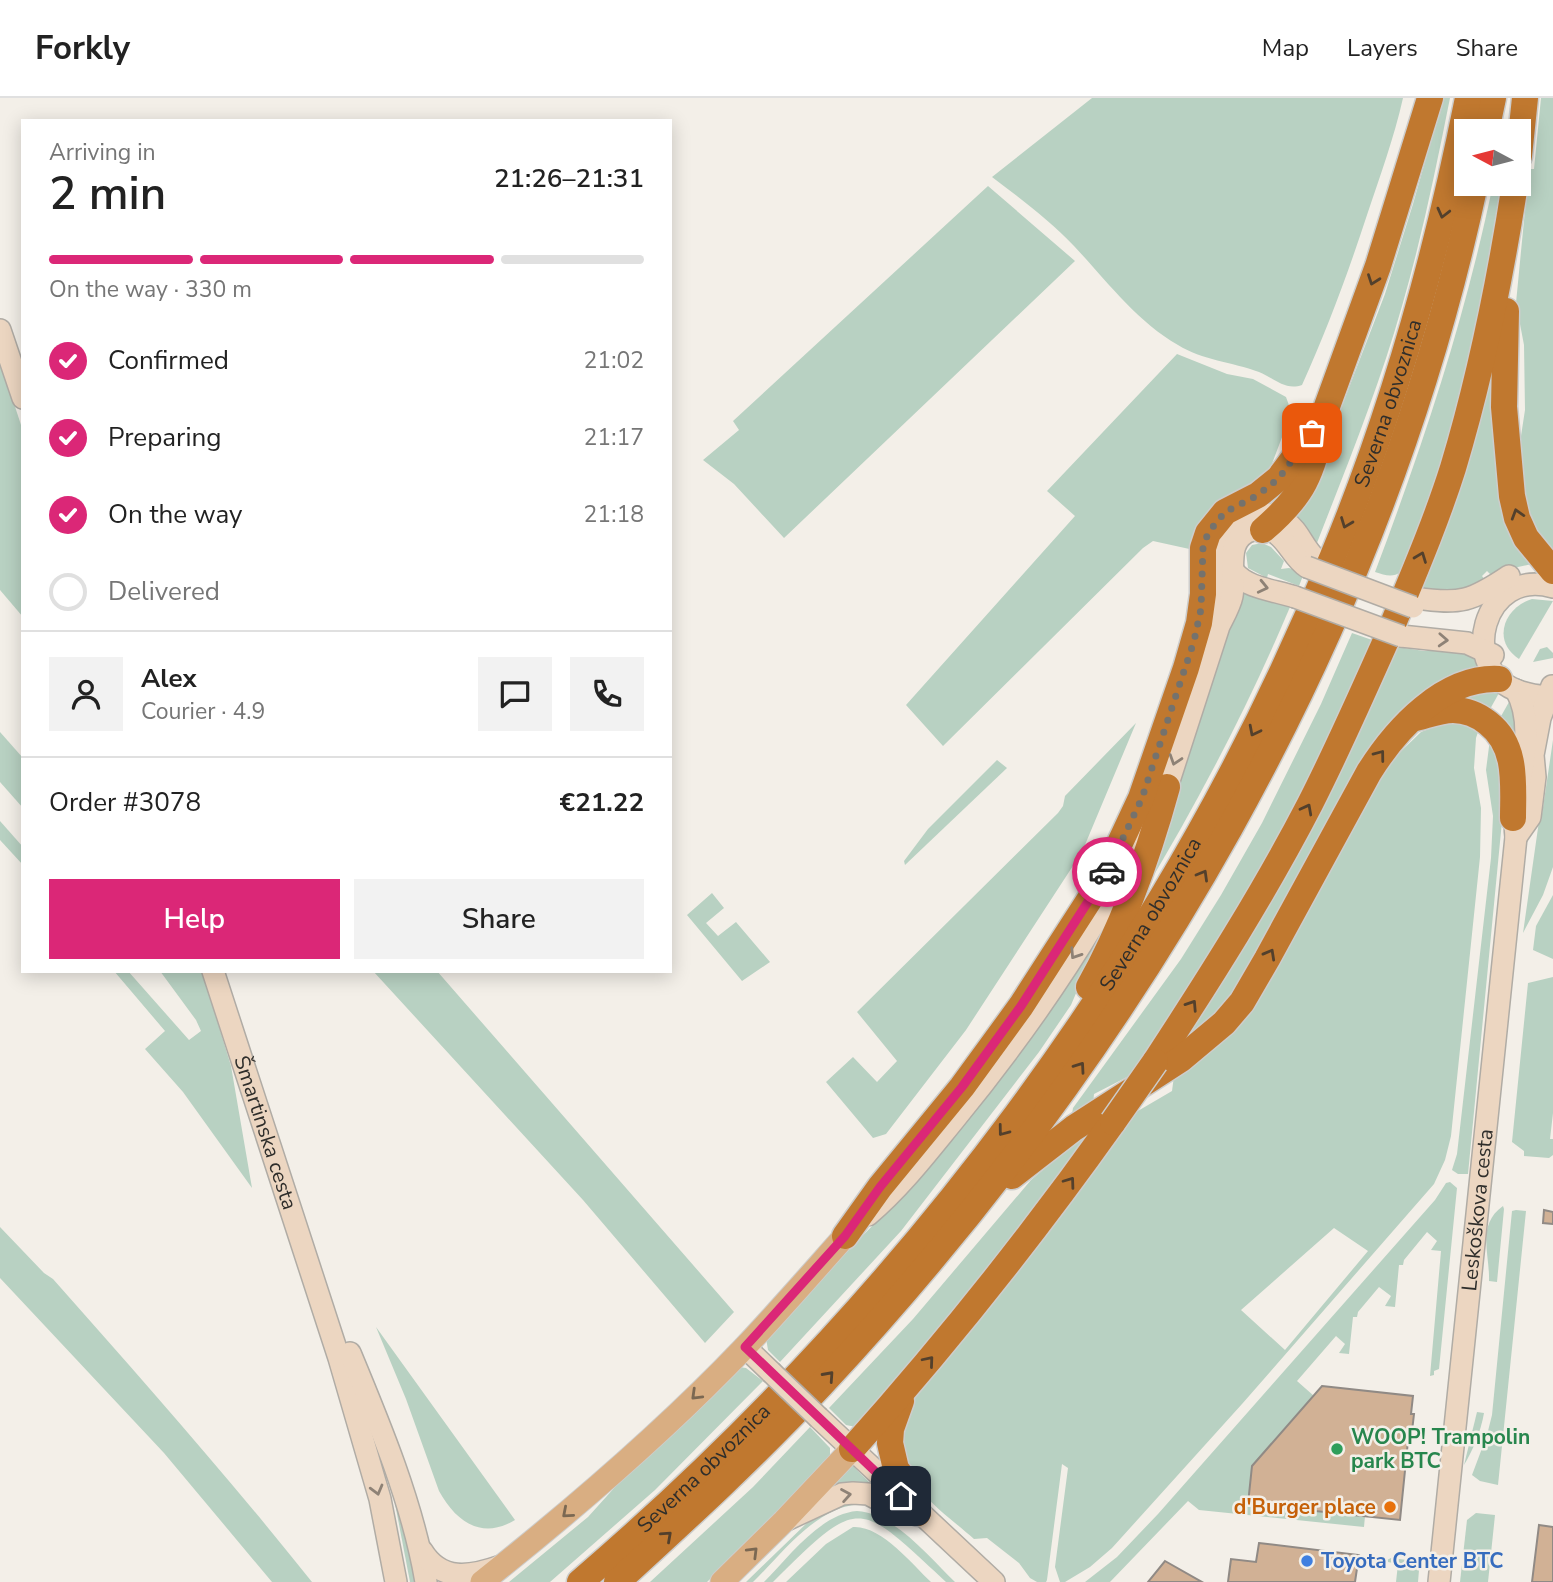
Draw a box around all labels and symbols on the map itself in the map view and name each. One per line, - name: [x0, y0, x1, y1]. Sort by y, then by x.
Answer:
- north arrow: [1454, 119, 1531, 196]
- one-way arrow: [1437, 206, 1451, 218]
- one-way arrow: [1367, 274, 1381, 286]
- street label: Severna obvoznica: [1347, 316, 1428, 491]
- pin: [1282, 403, 1342, 463]
- one-way arrow: [1511, 508, 1525, 521]
- one-way arrow: [1341, 517, 1355, 529]
- one-way arrow: [1413, 552, 1427, 564]
- one-way arrow: [1257, 579, 1269, 593]
- one-way arrow: [1438, 632, 1449, 647]
- one-way arrow: [1248, 724, 1262, 736]
- one-way arrow: [1372, 750, 1384, 763]
- one-way arrow: [1169, 754, 1184, 766]
- one-way arrow: [1299, 804, 1312, 816]
- street label: Severna obvoznica: [1093, 832, 1208, 996]
- courier: [1072, 837, 1142, 907]
- one-way arrow: [1195, 870, 1208, 883]
- one-way arrow: [1070, 946, 1083, 959]
- one-way arrow: [1262, 949, 1275, 961]
- one-way arrow: [1184, 1000, 1196, 1013]
- street label: Šmartinska cesta: [227, 1052, 304, 1213]
- one-way arrow: [1072, 1062, 1084, 1075]
- one-way arrow: [999, 1123, 1012, 1135]
- street label: Leskoškova cesta: [1455, 1128, 1500, 1292]
- one-way arrow: [1061, 1177, 1074, 1190]
- one-way arrow: [921, 1356, 933, 1369]
- one-way arrow: [821, 1371, 833, 1384]
- one-way arrow: [691, 1386, 704, 1399]
- street label: Severna obvoznica: [631, 1398, 776, 1539]
- place label: WOOP! Trampolin park BTC: [1351, 1423, 1530, 1475]
- marker: WOOP! Trampolin park BTC: [1329, 1441, 1345, 1457]
- pin: [871, 1466, 931, 1526]
- one-way arrow: [369, 1484, 383, 1496]
- one-way arrow: [841, 1488, 852, 1503]
- place label: d'Burger place: [1234, 1493, 1376, 1521]
- marker: d'Burger place: [1382, 1499, 1398, 1515]
- one-way arrow: [562, 1505, 575, 1517]
- one-way arrow: [659, 1532, 672, 1545]
- one-way arrow: [745, 1547, 758, 1560]
- place label: Toyota Center BTC: [1321, 1547, 1503, 1575]
- marker: Toyota Center BTC: [1299, 1553, 1315, 1569]

